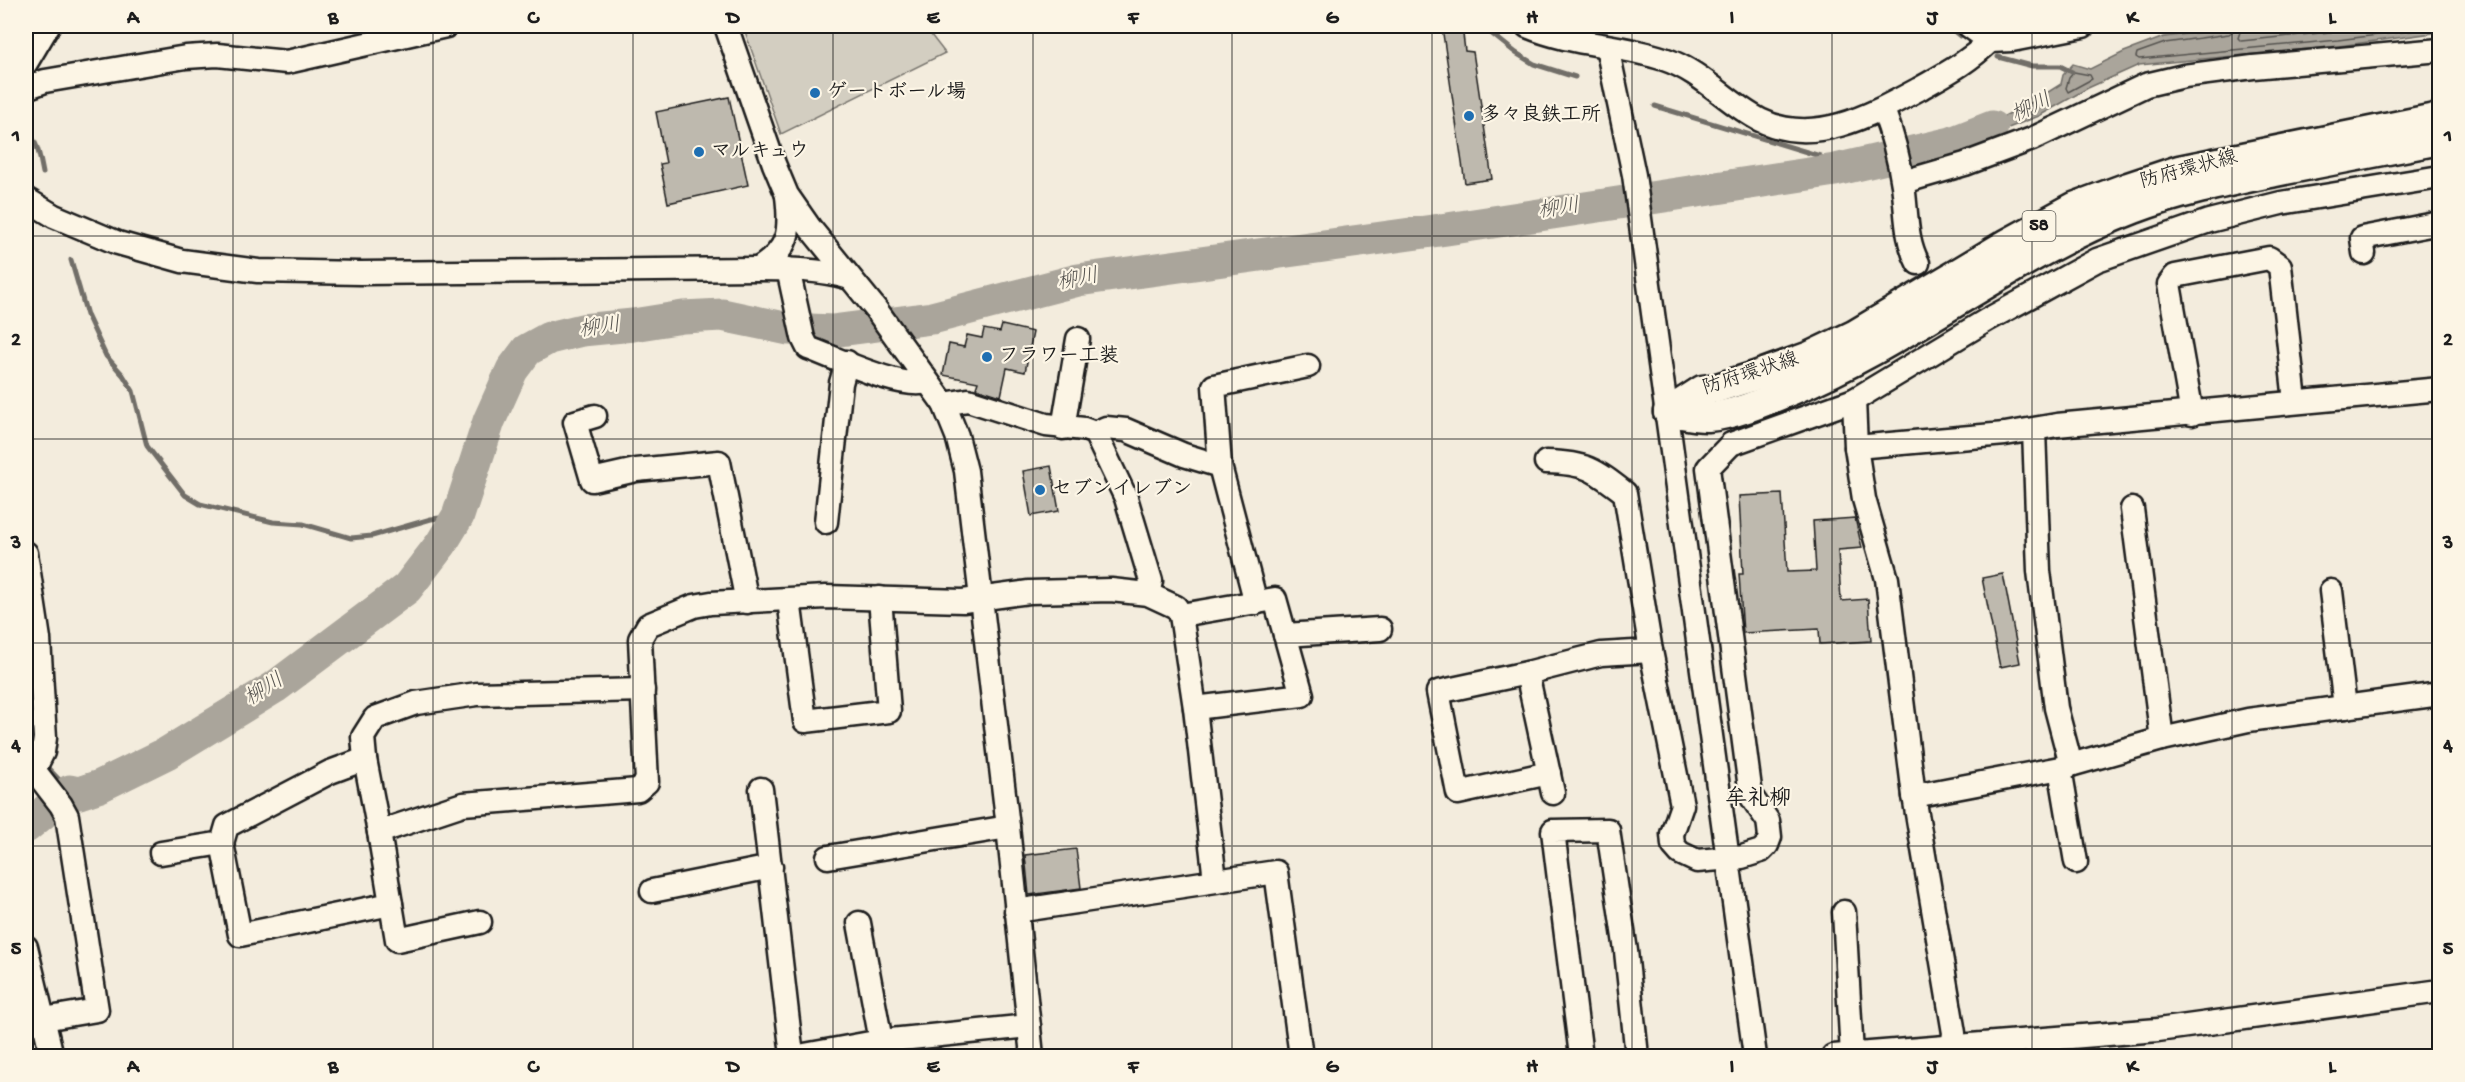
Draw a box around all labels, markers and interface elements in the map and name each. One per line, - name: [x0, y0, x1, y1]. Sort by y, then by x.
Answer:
- text: A: [126, 8, 141, 31]
- text: B: [327, 8, 339, 31]
- text: C: [527, 8, 541, 31]
- text: D: [724, 8, 740, 31]
- text: E: [927, 8, 941, 31]
- text: F: [1127, 8, 1140, 31]
- text: G: [1326, 8, 1340, 31]
- text: H: [1526, 8, 1538, 31]
- text: I: [1730, 8, 1735, 31]
- text: J: [1926, 8, 1939, 31]
- text: K: [2125, 8, 2140, 31]
- text: L: [2328, 8, 2337, 31]
- place label: ゲートボール場: [827, 81, 966, 105]
- marker: ゲートボール場: [808, 86, 822, 100]
- water label: 柳川: [2007, 88, 2056, 129]
- place label: 多々良鉄工所: [1481, 103, 1601, 128]
- marker: 多々良鉄工所: [1462, 109, 1476, 123]
- text: 1: [11, 126, 20, 149]
- text: 1: [2443, 126, 2452, 149]
- place label: マルキュウ: [711, 140, 809, 164]
- marker: マルキュウ: [692, 145, 706, 159]
- street label: 防府環状線: [2137, 145, 2240, 195]
- water label: 柳川: [1536, 194, 1582, 225]
- road number: 58: [2022, 211, 2056, 241]
- water label: 柳川: [1055, 264, 1101, 297]
- water label: 柳川: [577, 313, 623, 344]
- text: 2: [11, 330, 21, 353]
- text: 2: [2443, 330, 2453, 353]
- place label: フラワー工装: [999, 345, 1119, 369]
- street label: 防府環状線: [1699, 347, 1802, 401]
- marker: フラワー工装: [980, 350, 994, 364]
- place label: セブンイレブン: [1052, 478, 1192, 502]
- marker: セブンイレブン: [1033, 483, 1047, 497]
- text: 3: [10, 533, 21, 556]
- text: 3: [2442, 533, 2453, 556]
- water label: 柳川: [240, 668, 289, 713]
- text: 4: [10, 736, 21, 759]
- text: 4: [2442, 736, 2453, 759]
- district label: 牟礼柳: [1725, 785, 1791, 813]
- text: 5: [11, 939, 22, 962]
- text: 5: [2443, 939, 2454, 962]
- text: A: [126, 1057, 141, 1080]
- text: B: [327, 1057, 339, 1080]
- text: C: [527, 1057, 541, 1080]
- text: D: [724, 1057, 740, 1080]
- text: E: [927, 1057, 941, 1080]
- text: F: [1127, 1057, 1140, 1080]
- text: G: [1326, 1057, 1340, 1080]
- text: H: [1526, 1057, 1538, 1080]
- text: I: [1730, 1057, 1735, 1080]
- text: J: [1926, 1057, 1939, 1080]
- text: K: [2125, 1057, 2140, 1080]
- text: L: [2328, 1057, 2337, 1080]

